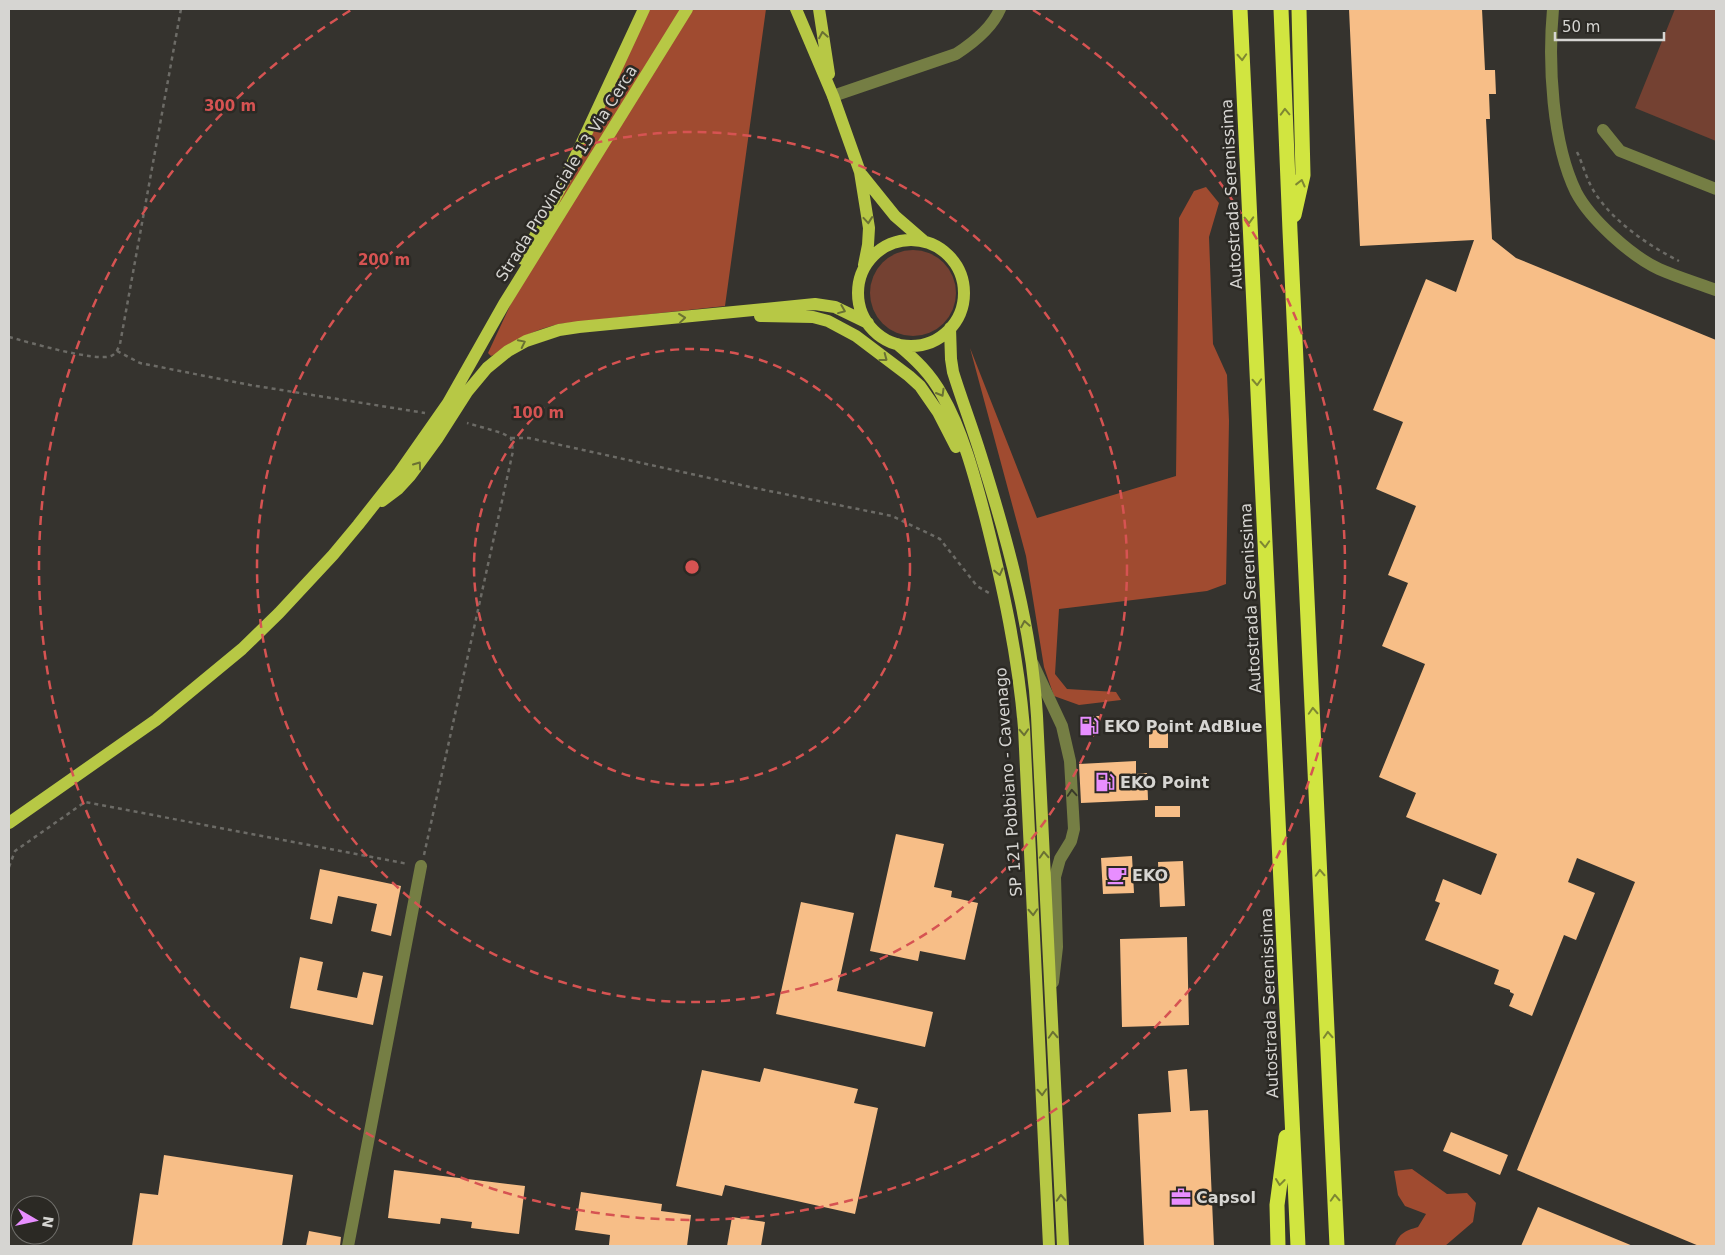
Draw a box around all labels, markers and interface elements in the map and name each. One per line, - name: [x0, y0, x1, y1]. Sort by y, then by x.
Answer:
- scale bar: [1555, 10, 1664, 42]
- text: 50 m: [1562, 18, 1600, 36]
- one-way arrow: [818, 31, 828, 40]
- one-way arrow: [1237, 54, 1248, 62]
- street label: Strada Provinciale 13 Via Cerca: [492, 62, 641, 285]
- text: 300 m: [204, 97, 256, 115]
- street label: Autostrada Serenissima: [1217, 98, 1246, 290]
- one-way arrow: [1279, 108, 1290, 116]
- one-way arrow: [1295, 179, 1306, 188]
- one-way arrow: [1244, 216, 1255, 224]
- one-way arrow: [862, 217, 873, 225]
- text: 200 m: [358, 251, 410, 269]
- one-way arrow: [838, 305, 846, 315]
- one-way arrow: [678, 312, 686, 323]
- one-way arrow: [517, 339, 526, 349]
- one-way arrow: [878, 352, 887, 360]
- one-way arrow: [1252, 378, 1263, 386]
- one-way arrow: [935, 388, 945, 397]
- text: 100 m: [512, 404, 564, 422]
- one-way arrow: [412, 461, 421, 471]
- street label: Autostrada Serenissima: [1236, 502, 1265, 694]
- one-way arrow: [1260, 541, 1271, 549]
- centre of rings: [683, 558, 701, 576]
- one-way arrow: [993, 567, 1003, 575]
- one-way arrow: [1020, 620, 1030, 628]
- street label: SP 121 Pobbiano - Cavenago: [991, 667, 1026, 897]
- one-way arrow: [1307, 706, 1318, 714]
- fuel station icon: EKO Point AdBlue: [1078, 715, 1100, 737]
- place label: EKO Point AdBlue: [1104, 717, 1263, 736]
- one-way arrow: [1019, 728, 1030, 736]
- fuel station icon: EKO Point: [1094, 771, 1116, 793]
- place label: EKO Point: [1120, 773, 1209, 792]
- one-way arrow: [1066, 789, 1077, 797]
- one-way arrow: [1038, 851, 1049, 859]
- cafe icon: EKO: [1106, 864, 1128, 886]
- place label: EKO: [1132, 866, 1168, 885]
- one-way arrow: [1315, 869, 1326, 877]
- one-way arrow: [1028, 908, 1038, 916]
- street label: Autostrada Serenissima: [1257, 908, 1282, 1098]
- one-way arrow: [1048, 1031, 1058, 1039]
- one-way arrow: [1322, 1031, 1333, 1039]
- one-way arrow: [1036, 1088, 1047, 1096]
- one-way arrow: [1275, 1178, 1286, 1186]
- office icon: Capsol: [1170, 1186, 1192, 1208]
- place label: Capsol: [1196, 1188, 1256, 1207]
- one-way arrow: [1056, 1193, 1066, 1201]
- one-way arrow: [1330, 1193, 1341, 1201]
- north arrow: [10, 1195, 60, 1245]
- text: N: [39, 1215, 57, 1229]

